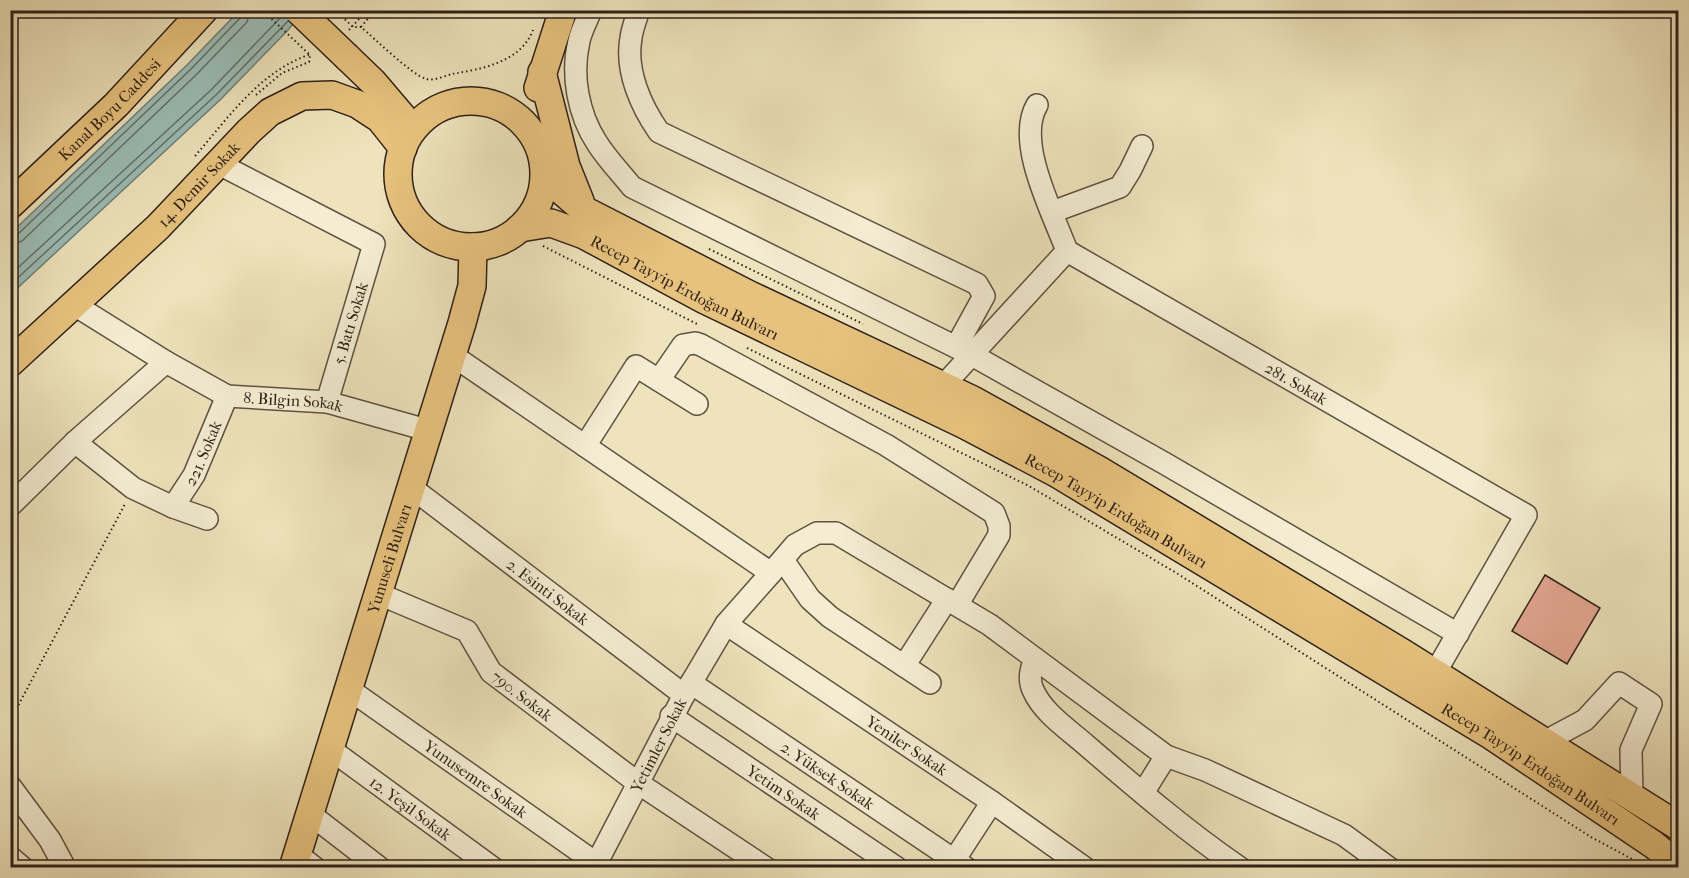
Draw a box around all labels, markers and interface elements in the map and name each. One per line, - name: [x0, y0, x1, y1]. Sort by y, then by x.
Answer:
- street label: Kanal Boyu Caddesi: [54, 54, 165, 165]
- street label: 14. Demir Sokak: [154, 137, 244, 231]
- street label: Recep Tayyip Erdoğan Bulvarı: [587, 231, 782, 344]
- street label: 5. Batı Sokak: [329, 279, 372, 367]
- street label: 281. Sokak: [1262, 358, 1331, 409]
- street label: 8. Bilgin Sokak: [243, 388, 346, 416]
- street label: 221. Sokak: [181, 417, 226, 489]
- street label: Recep Tayyip Erdoğan Bulvarı: [1021, 449, 1211, 572]
- street label: Yunuseli Bulvarı: [363, 501, 415, 617]
- street label: 2. Esinti Sokak: [503, 555, 593, 630]
- street label: 790. Sokak: [488, 667, 557, 726]
- street label: Yetimler Sokak: [626, 694, 691, 797]
- street label: Recep Tayyip Erdoğan Bulvarı: [1438, 699, 1624, 829]
- street label: Yeniler Sokak: [862, 711, 952, 780]
- street label: Yunusemre Sokak: [419, 735, 532, 822]
- street label: 2. Yüksek Sokak: [777, 737, 879, 814]
- street label: Yetim Sokak: [742, 760, 825, 824]
- street label: 12. Yeşil Sokak: [366, 772, 456, 845]

